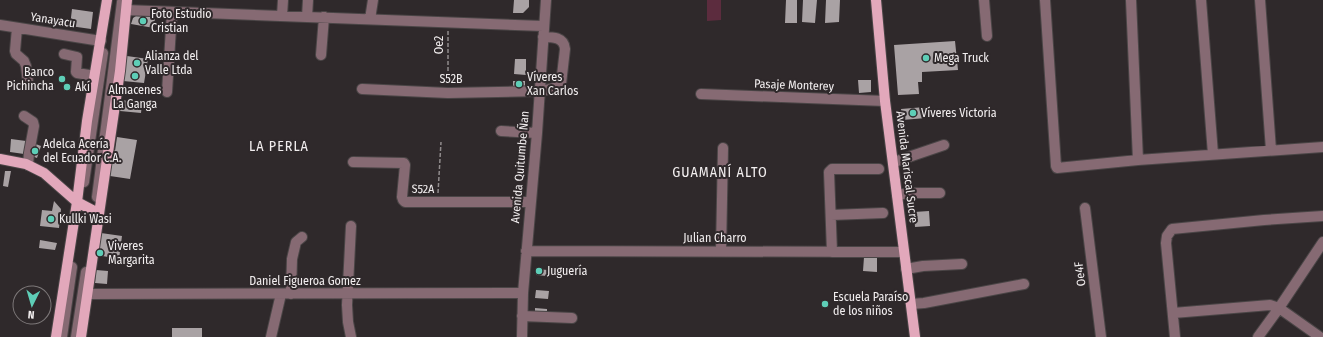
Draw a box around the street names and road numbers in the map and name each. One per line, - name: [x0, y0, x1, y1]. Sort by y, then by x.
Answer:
- street label: Yanayacu: [30, 10, 76, 30]
- street label: Oe2: [432, 36, 446, 54]
- street label: S52B: [439, 72, 463, 86]
- street label: Pasaje Monterey: [754, 77, 835, 93]
- street label: Avenida Quitumbe Ñan: [507, 110, 532, 224]
- street label: Avenida Mariscal Sucre: [893, 110, 921, 224]
- street label: S52A: [411, 182, 435, 196]
- street label: Julian Charro: [683, 231, 747, 245]
- street label: Oe4F: [1071, 260, 1088, 287]
- street label: Daniel Figueroa Gomez: [249, 274, 361, 288]

